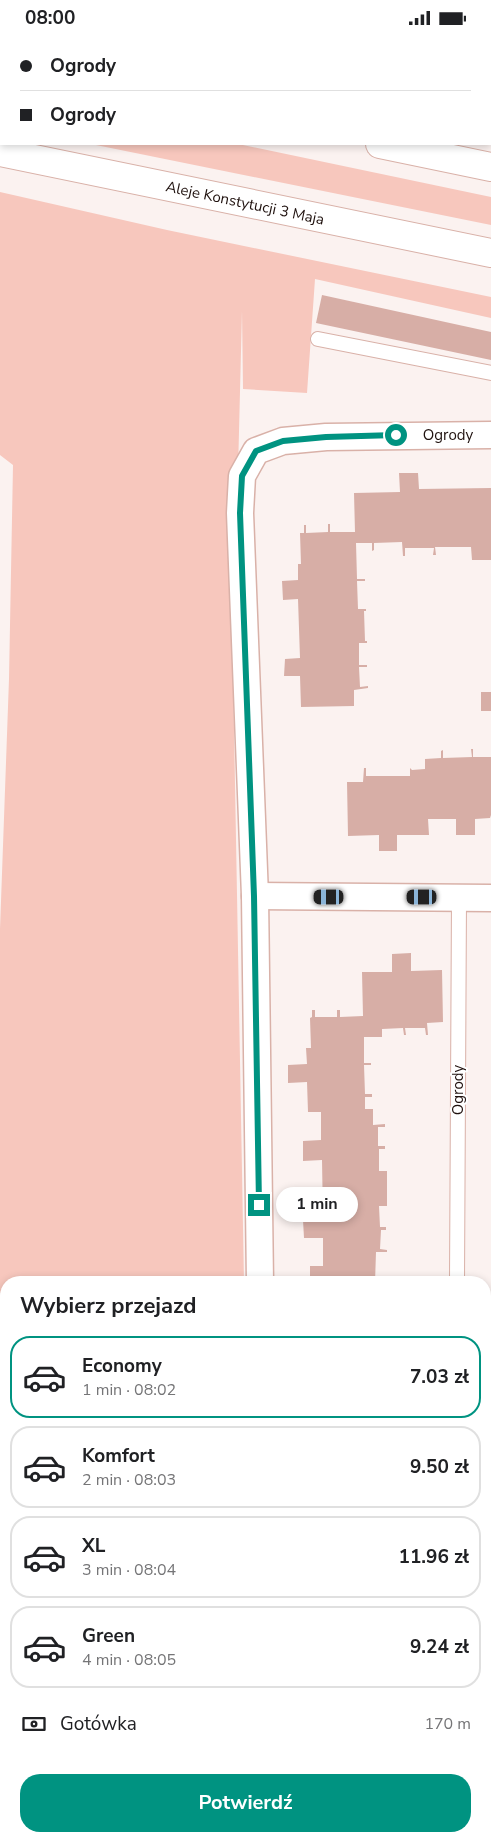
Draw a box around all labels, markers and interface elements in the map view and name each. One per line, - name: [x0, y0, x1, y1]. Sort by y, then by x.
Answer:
- text: 08:00: [25, 5, 75, 31]
- text: Ogrody: [50, 53, 116, 79]
- text: Ogrody: [50, 102, 116, 128]
- street label: Aleje Konstytucji 3 Maja: [164, 176, 326, 230]
- route start: [385, 424, 407, 446]
- street label: Ogrody: [423, 425, 473, 445]
- car: [314, 890, 344, 905]
- car: [407, 890, 437, 905]
- street label: Ogrody: [448, 1065, 468, 1115]
- callout: 1 min: [276, 1187, 359, 1223]
- text: 1 min: [296, 1193, 338, 1215]
- route end: [248, 1194, 270, 1216]
- text: Wybierz przejazd: [20, 1291, 196, 1321]
- text: Economy: [82, 1353, 162, 1379]
- icon: car: [22, 1355, 67, 1400]
- text: 7.03 zł: [410, 1364, 469, 1390]
- text: 1 min · 08:02: [82, 1379, 176, 1401]
- text: Komfort: [82, 1443, 155, 1469]
- icon: car: [22, 1445, 67, 1490]
- text: 9.50 zł: [410, 1454, 469, 1480]
- text: 2 min · 08:03: [82, 1469, 176, 1491]
- text: XL: [82, 1533, 105, 1559]
- icon: car: [22, 1535, 67, 1580]
- text: 11.96 zł: [398, 1544, 469, 1570]
- text: 3 min · 08:04: [82, 1559, 176, 1581]
- text: Green: [82, 1623, 135, 1649]
- icon: car: [22, 1625, 67, 1670]
- text: 9.24 zł: [410, 1634, 469, 1660]
- text: 4 min · 08:05: [82, 1649, 176, 1671]
- icon: cash: [20, 1710, 48, 1738]
- text: Gotówka: [60, 1711, 137, 1737]
- text: 170 m: [424, 1713, 471, 1735]
- button: Potwierdź: [20, 1774, 471, 1832]

